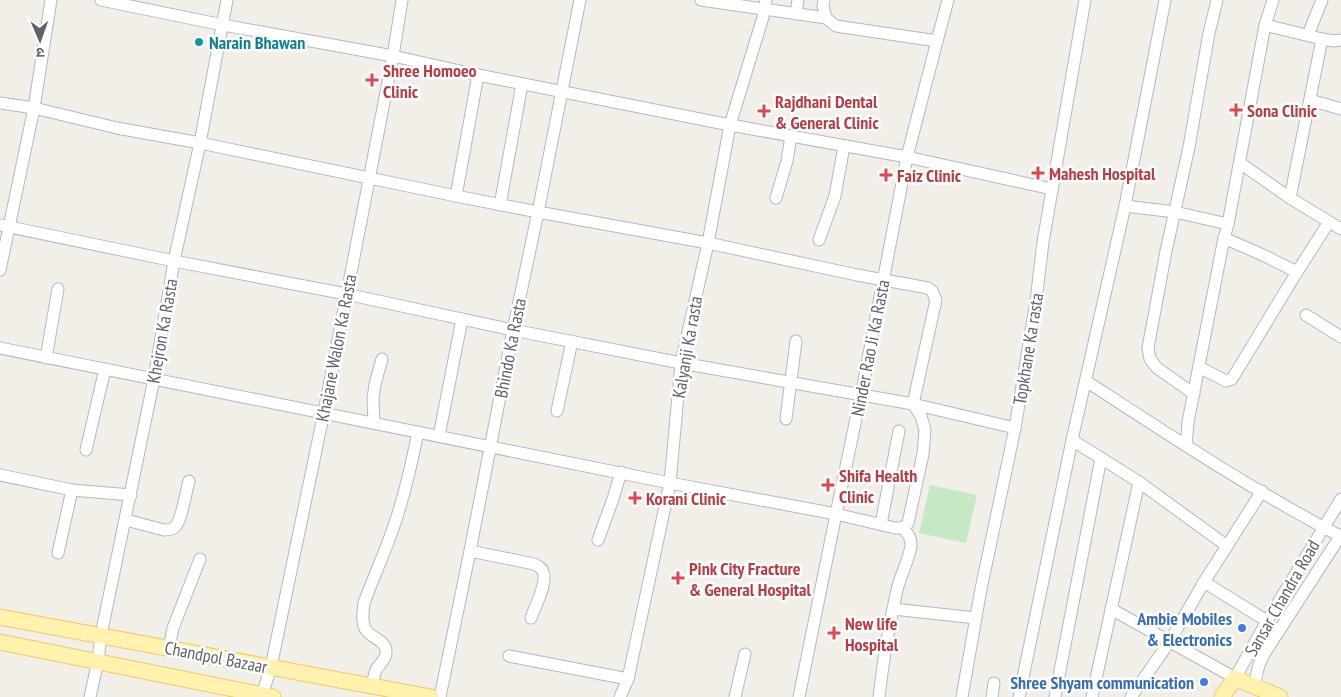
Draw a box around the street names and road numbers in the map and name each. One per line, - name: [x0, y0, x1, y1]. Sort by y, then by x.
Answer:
- street label: Khajane Walon Ka Rasta: [310, 272, 362, 424]
- street label: Khejron Ka Rasta: [141, 277, 183, 385]
- street label: Ninder Rao Ji Ka Rasta: [845, 278, 895, 418]
- street label: Topkhane Ka rasta: [1008, 291, 1048, 407]
- street label: Kalyanji Ka rasta: [667, 294, 707, 400]
- street label: Bhindo Ka Rasta: [489, 296, 531, 400]
- street label: Sansar Chandra Road: [1239, 536, 1325, 660]
- street label: Chandpol Bazaar: [163, 636, 269, 678]

